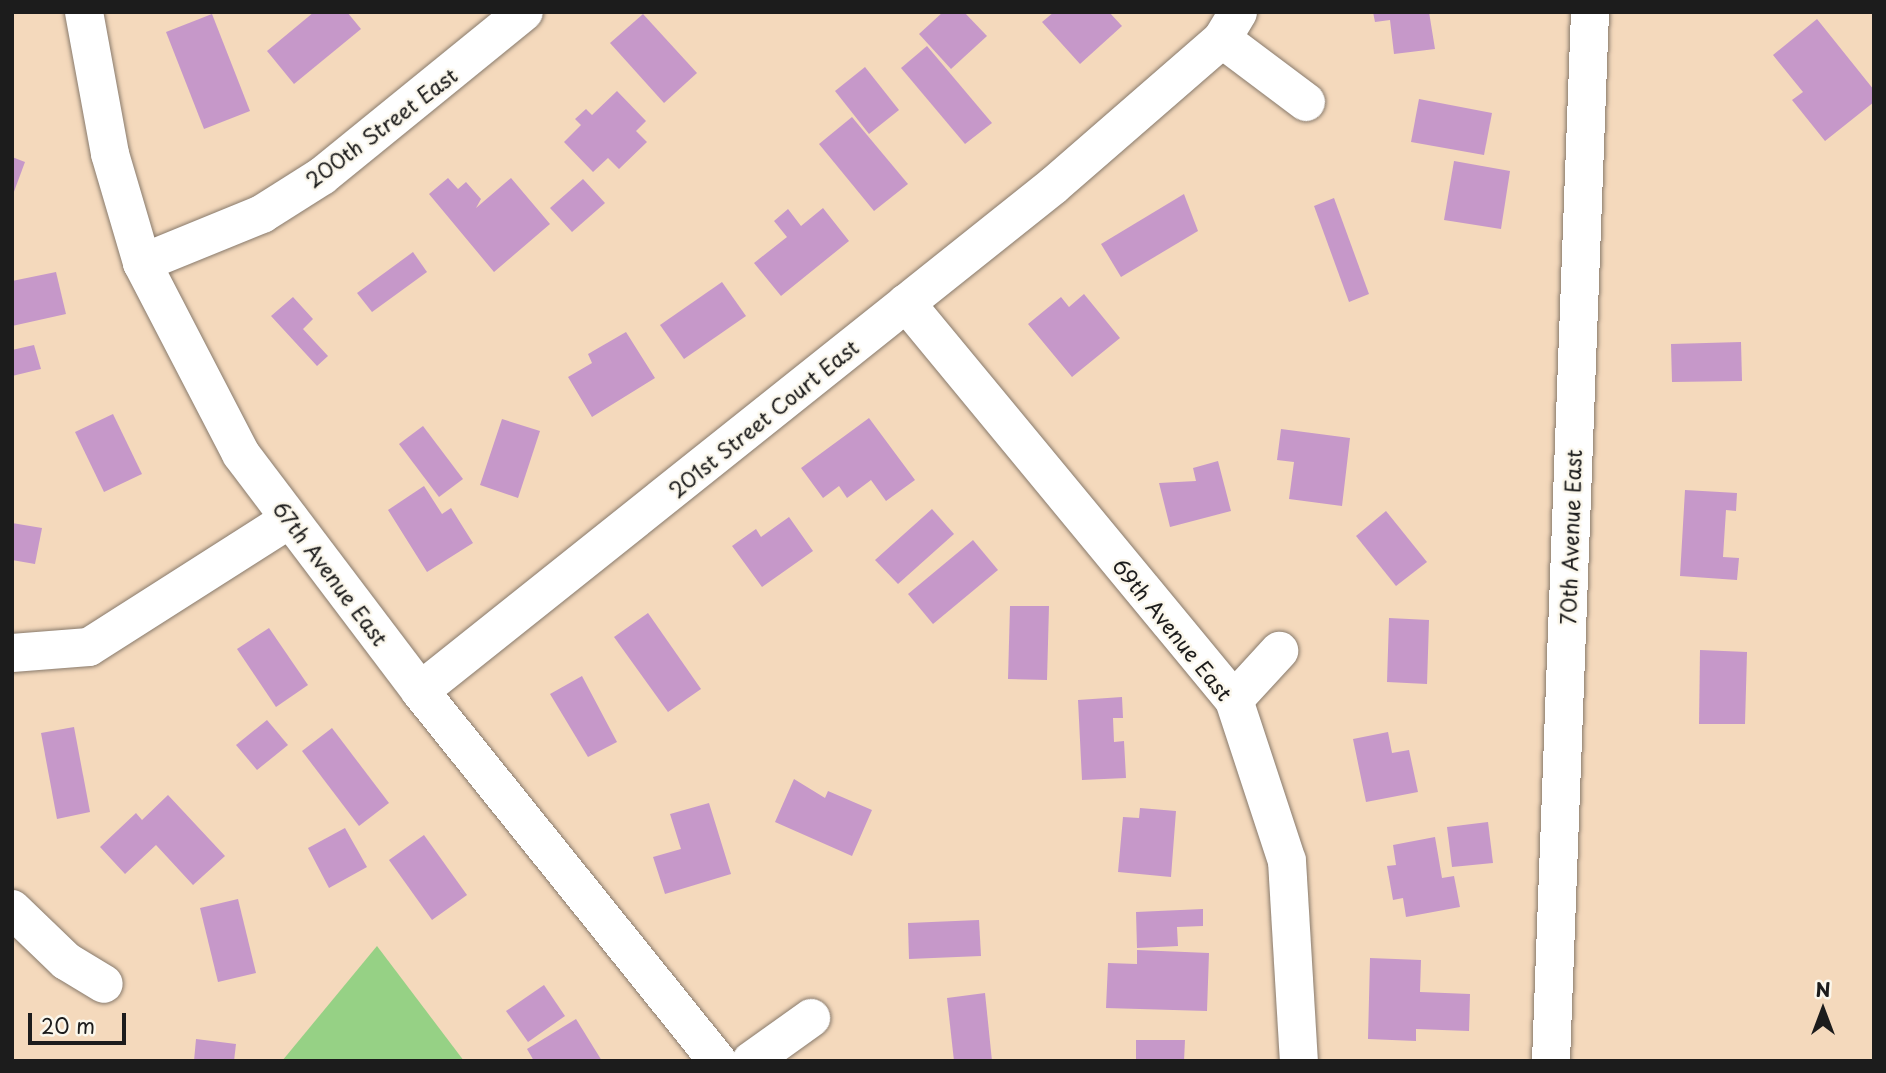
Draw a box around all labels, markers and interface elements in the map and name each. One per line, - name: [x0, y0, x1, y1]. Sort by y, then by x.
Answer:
- street label: 200th Street East: [300, 61, 462, 193]
- street label: 201st Street Court East: [661, 332, 865, 504]
- street label: 70th Avenue East: [1554, 448, 1586, 626]
- street label: 67th Avenue East: [268, 496, 394, 650]
- street label: 69th Avenue East: [1108, 553, 1238, 705]
- north arrow: [1788, 975, 1858, 1045]
- text: N: [1815, 975, 1831, 1003]
- scale bar: [32, 1000, 130, 1044]
- text: 20 m: [41, 1009, 95, 1041]

